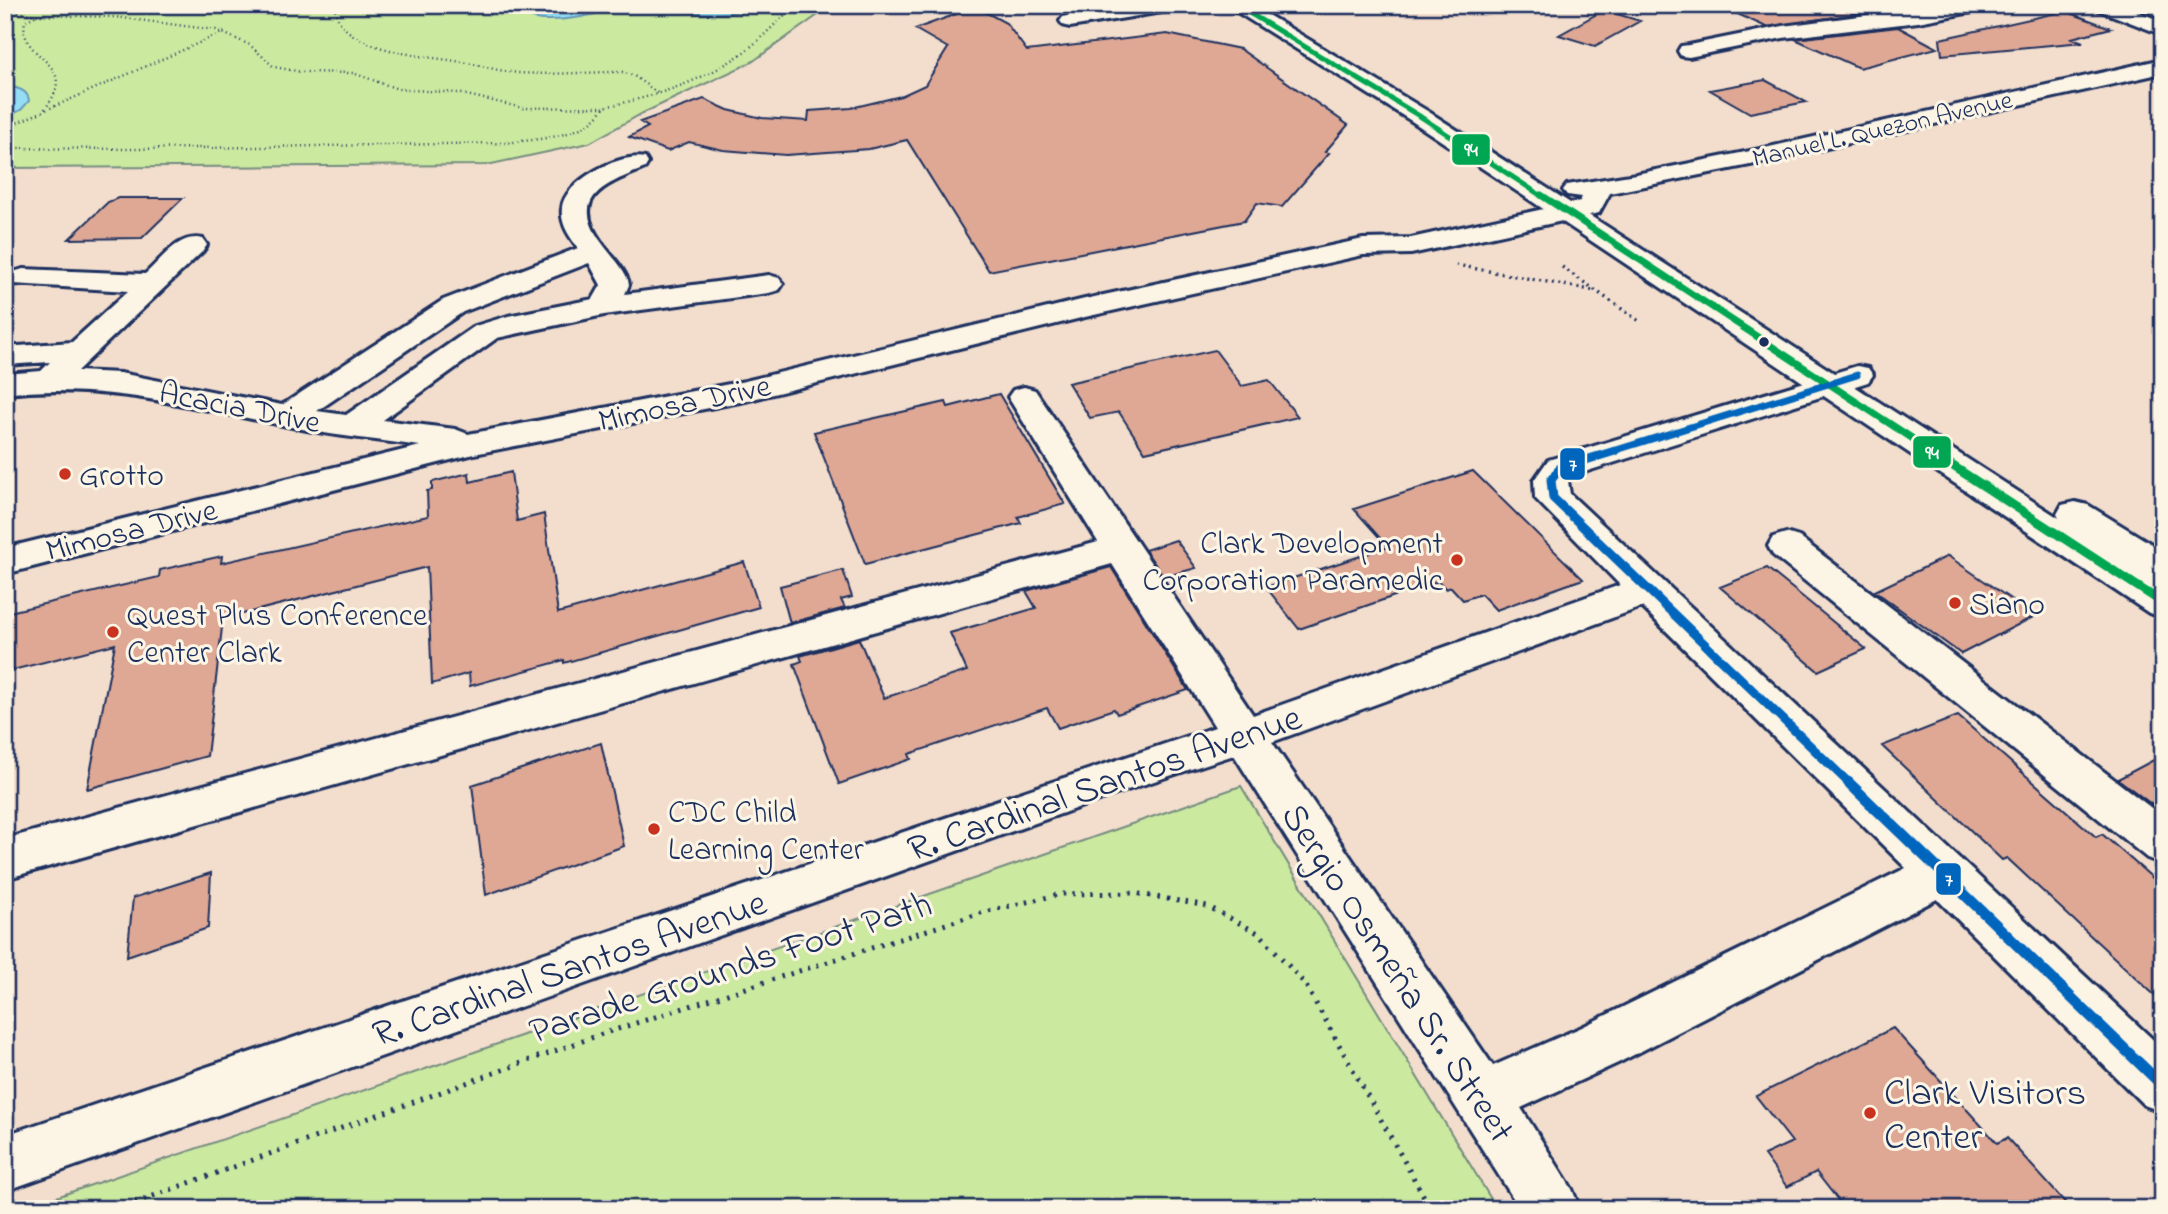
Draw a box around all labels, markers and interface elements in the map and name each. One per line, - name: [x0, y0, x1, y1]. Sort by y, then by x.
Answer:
- street label: Manuel L. Quezon Avenue: [1749, 82, 2017, 179]
- line badge: 94: [1451, 133, 1491, 166]
- text: 94: [1463, 138, 1478, 165]
- unlabelled marker: [1757, 335, 1771, 349]
- street label: Mimosa Drive: [594, 364, 776, 447]
- street label: Acacia Drive: [155, 371, 325, 448]
- line badge: 94: [1912, 435, 1952, 469]
- text: 94: [1924, 441, 1939, 468]
- line badge: 7: [1559, 447, 1586, 481]
- text: 7: [1569, 453, 1577, 480]
- place label: Grotto: [79, 454, 164, 501]
- marker: Grotto: [57, 466, 73, 482]
- street label: Mimosa Drive: [41, 488, 223, 576]
- place label: Clark Development Corporation Paramedic: [1142, 522, 1444, 606]
- marker: Clark Development Corporation Paramedic: [1449, 552, 1465, 568]
- place label: Siano: [1969, 583, 2045, 630]
- place label: Quest Plus Conference Center Clark: [127, 594, 428, 678]
- marker: Siano: [1947, 595, 1963, 611]
- marker: Quest Plus Conference Center Clark: [105, 624, 121, 640]
- street label: R. Cardinal Santos Avenue: [901, 692, 1311, 880]
- place label: CDC Child Learning Center: [668, 791, 864, 875]
- street label: Sergio Osmeña Sr. Street: [1265, 793, 1527, 1155]
- marker: CDC Child Learning Center: [646, 821, 662, 837]
- line badge: 7: [1935, 862, 1962, 896]
- text: 7: [1945, 868, 1953, 895]
- street label: R. Cardinal Santos Avenue: [366, 877, 776, 1065]
- street label: Parade Grounds Foot Path: [523, 878, 940, 1061]
- place label: Clark Visitors Center: [1884, 1067, 2086, 1167]
- marker: Clark Visitors Center: [1862, 1105, 1878, 1121]

